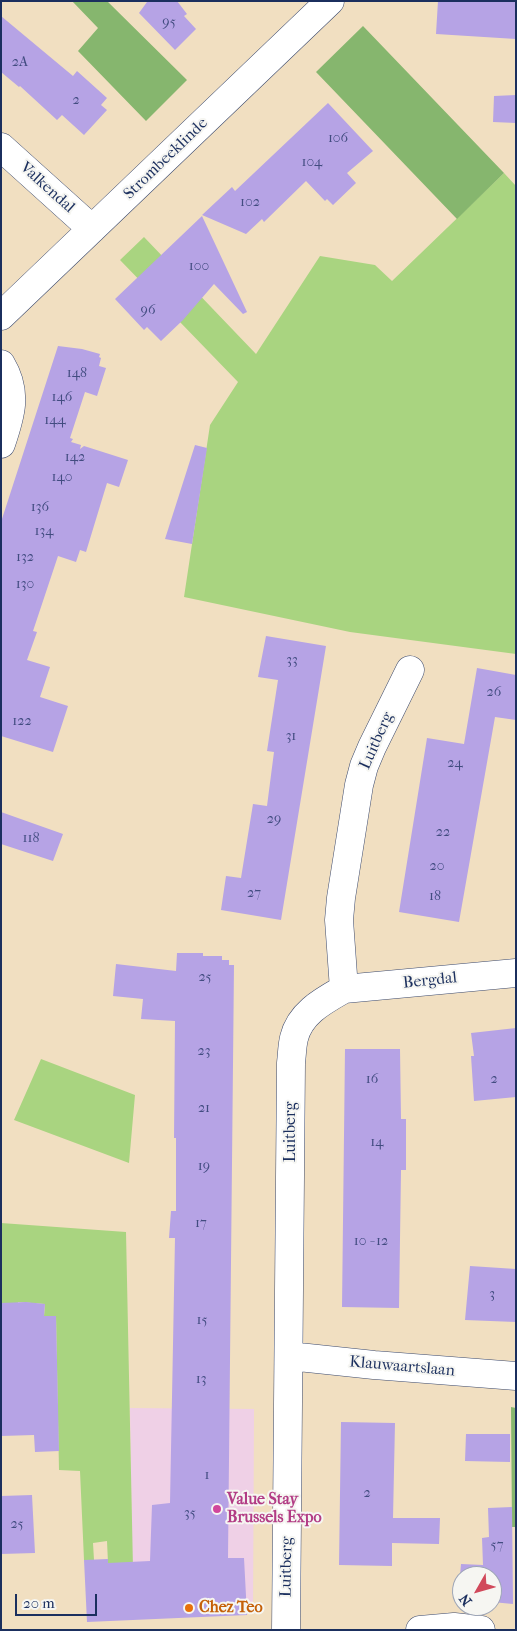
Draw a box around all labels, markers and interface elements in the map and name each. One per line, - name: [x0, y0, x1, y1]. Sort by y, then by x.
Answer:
- house number: 95: [162, 15, 176, 31]
- house number: 2A: [12, 55, 28, 71]
- house number: 2: [72, 93, 80, 109]
- street label: Strombeeklinde: [120, 114, 212, 204]
- house number: 106: [328, 131, 348, 147]
- house number: 104: [302, 155, 322, 171]
- street label: Valkendal: [16, 158, 78, 218]
- house number: 102: [240, 195, 260, 211]
- house number: 100: [189, 259, 209, 275]
- house number: 96: [141, 303, 155, 319]
- house number: 148: [67, 366, 87, 382]
- house number: 146: [52, 390, 72, 406]
- house number: 144: [44, 413, 66, 429]
- house number: 142: [65, 450, 85, 466]
- house number: 140: [52, 470, 72, 486]
- house number: 136: [31, 500, 49, 516]
- house number: 134: [34, 524, 54, 540]
- house number: 132: [16, 550, 34, 566]
- house number: 130: [16, 577, 34, 593]
- house number: 33: [286, 653, 298, 669]
- house number: 26: [487, 685, 501, 701]
- street label: Luitberg: [356, 709, 398, 773]
- house number: 122: [12, 714, 32, 730]
- house number: 31: [286, 729, 296, 745]
- house number: 24: [447, 756, 463, 772]
- house number: 29: [267, 812, 281, 828]
- house number: 22: [436, 825, 450, 841]
- house number: 118: [22, 831, 40, 847]
- house number: 20: [430, 859, 444, 875]
- house number: 27: [247, 886, 261, 902]
- house number: 18: [429, 889, 441, 905]
- street label: Bergdal: [402, 969, 458, 993]
- house number: 25: [198, 970, 212, 986]
- house number: 23: [198, 1044, 210, 1060]
- house number: 16: [366, 1072, 378, 1088]
- house number: 2: [490, 1072, 498, 1088]
- house number: 21: [198, 1101, 210, 1117]
- street label: Luitberg: [281, 1102, 301, 1162]
- house number: 14: [370, 1135, 384, 1151]
- house number: 19: [198, 1159, 210, 1175]
- house number: 17: [195, 1216, 207, 1232]
- house number: 10 - 12: [354, 1234, 388, 1250]
- house number: 3: [489, 1287, 495, 1303]
- house number: 15: [197, 1313, 207, 1329]
- street label: Klauwaartslaan: [348, 1353, 456, 1381]
- house number: 13: [196, 1372, 206, 1388]
- house number: 1: [205, 1468, 209, 1484]
- house number: 2: [363, 1486, 371, 1502]
- place label: Value Stay Brussels Expo: [227, 1490, 322, 1528]
- marker: Value Stay Brussels Expo: [211, 1503, 223, 1515]
- house number: 35: [184, 1506, 196, 1522]
- house number: 25: [10, 1517, 24, 1533]
- street label: Luitberg: [277, 1537, 297, 1597]
- house number: 57: [491, 1538, 503, 1554]
- north arrow: [452, 1566, 502, 1616]
- scale bar: [18, 1584, 100, 1616]
- text: N: [456, 1591, 476, 1609]
- text: 20 m: [23, 1594, 55, 1612]
- place label: Chez Teo: [199, 1598, 263, 1618]
- marker: Chez Teo: [183, 1602, 195, 1614]

